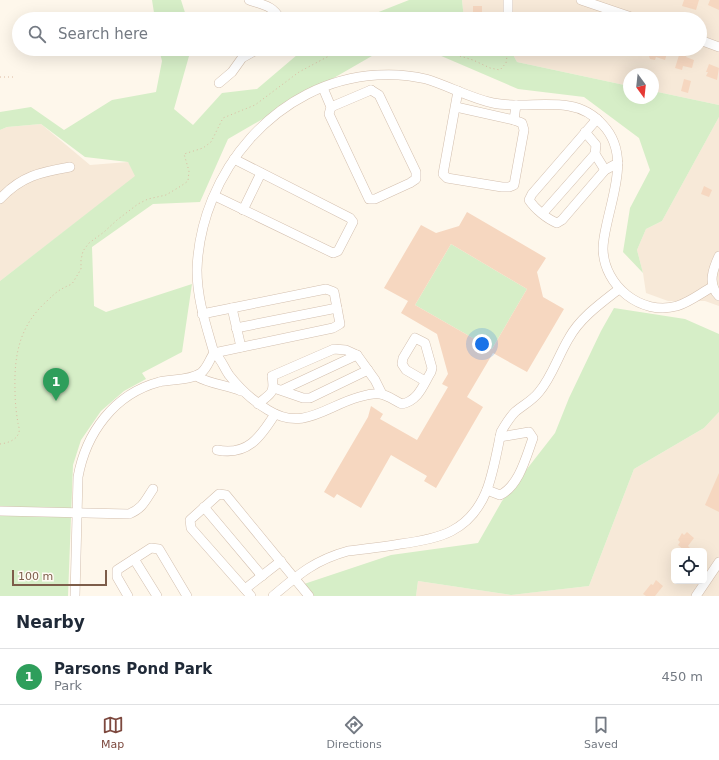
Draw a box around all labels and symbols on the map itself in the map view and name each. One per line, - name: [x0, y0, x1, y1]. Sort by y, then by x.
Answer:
- north arrow: [623, 68, 659, 104]
- your location: [472, 334, 492, 354]
- pin: 1: [43, 368, 69, 401]
- scale bar: [12, 568, 107, 587]

